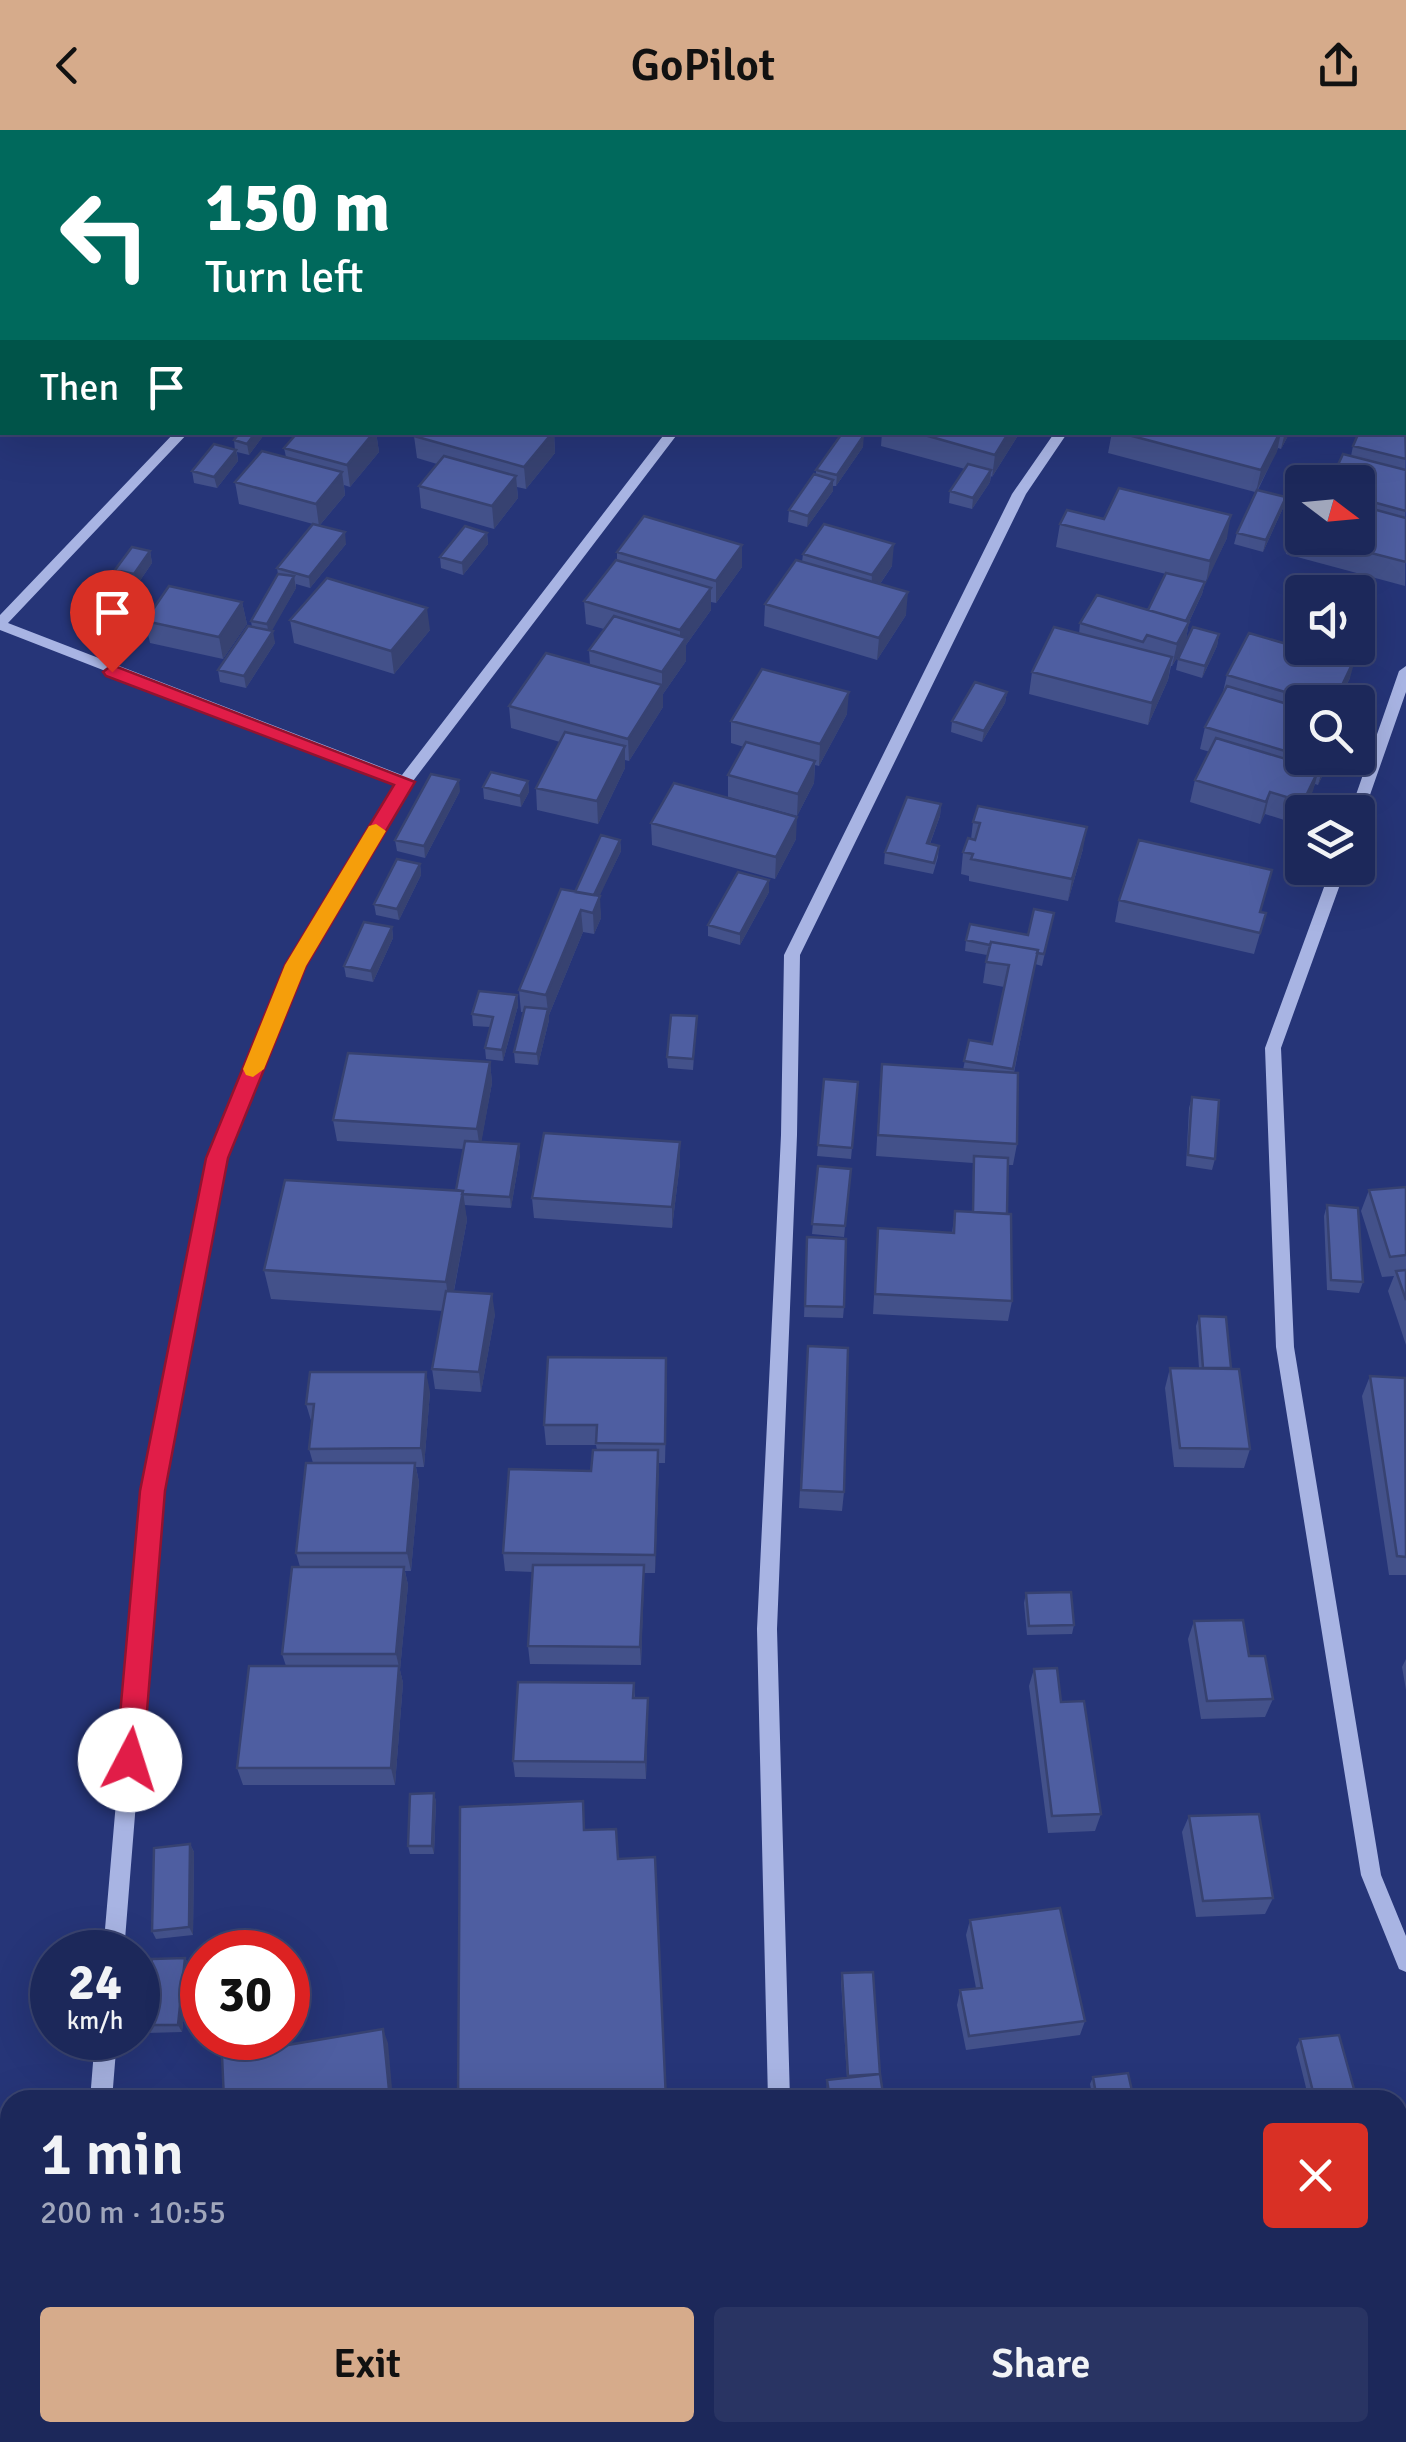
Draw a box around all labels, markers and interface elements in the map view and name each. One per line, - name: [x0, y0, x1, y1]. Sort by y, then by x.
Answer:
- icon: back: [40, 38, 95, 93]
- text: GoPilot: [631, 38, 775, 93]
- icon: share: [1311, 38, 1366, 93]
- text: 150 m: [205, 164, 390, 250]
- icon: left: [40, 170, 170, 300]
- text: Turn left: [205, 250, 364, 305]
- icon: arrive: [139, 360, 194, 415]
- text: Then: [40, 364, 119, 411]
- north arrow: [1285, 465, 1375, 555]
- map controls: [1285, 465, 1375, 885]
- pin: [70, 570, 155, 673]
- button: sound: [1285, 575, 1375, 665]
- icon: arrive: [85, 585, 140, 640]
- button: search: [1285, 685, 1375, 775]
- button: layers: [1285, 795, 1375, 885]
- position arrow: [78, 1708, 182, 1812]
- speed limit sign: 30: [180, 1930, 310, 2060]
- text: 24: [68, 1952, 122, 2014]
- text: km/h: [67, 2005, 123, 2036]
- text: 1 min: [40, 2118, 184, 2192]
- button: close: [1263, 2123, 1368, 2228]
- text: 200 m · 10:55: [40, 2193, 226, 2232]
- button: Exit: [40, 2307, 694, 2422]
- button: Share: [714, 2307, 1368, 2422]

